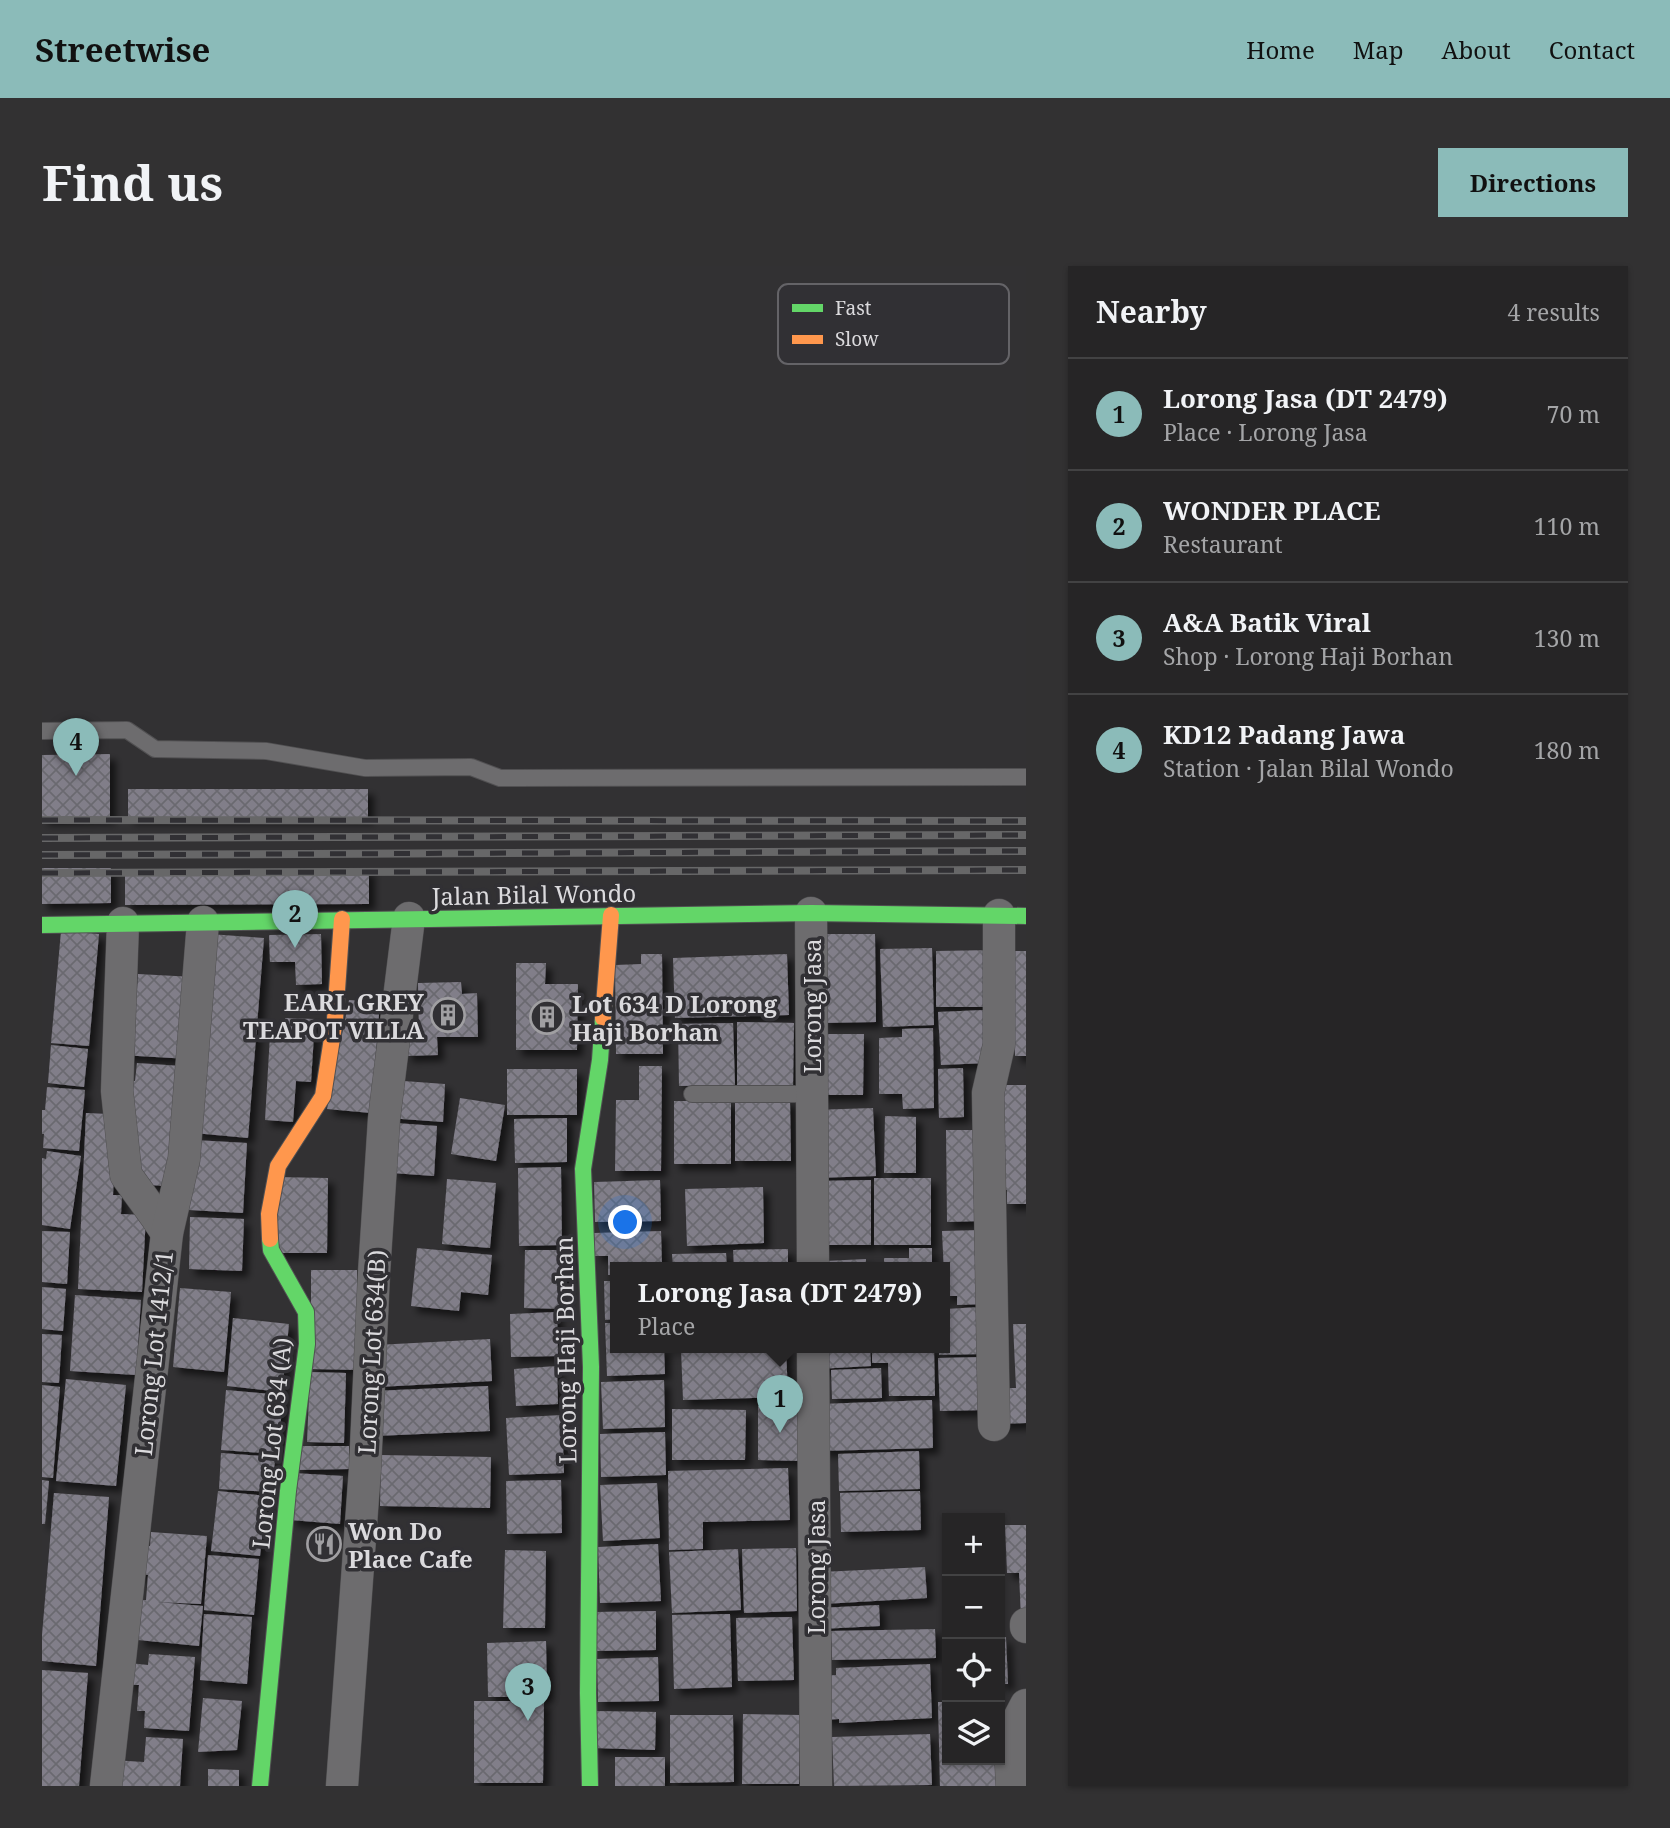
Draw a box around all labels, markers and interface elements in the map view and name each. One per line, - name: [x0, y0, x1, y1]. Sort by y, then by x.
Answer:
- text: Streetwise: [35, 27, 210, 72]
- text: Home: [1246, 33, 1315, 66]
- text: Map: [1353, 33, 1404, 66]
- text: About: [1442, 33, 1511, 66]
- text: Contact: [1549, 33, 1635, 66]
- button: Directions: [1438, 148, 1628, 217]
- text: Find us: [42, 149, 223, 215]
- legend: [778, 284, 1009, 364]
- text: Nearby: [1096, 291, 1207, 332]
- text: Fast: [835, 295, 872, 321]
- text: 4 results: [1507, 296, 1600, 328]
- text: Slow: [835, 326, 879, 352]
- text: Lorong Jasa (DT 2479): [1163, 380, 1448, 416]
- text: 1: [1113, 398, 1126, 430]
- text: 70 m: [1547, 398, 1600, 430]
- text: Place · Lorong Jasa: [1163, 416, 1368, 448]
- text: WONDER PLACE: [1163, 492, 1380, 528]
- text: 2: [1113, 510, 1126, 542]
- text: 110 m: [1534, 510, 1600, 542]
- text: Restaurant: [1163, 528, 1283, 560]
- text: A&A Batik Viral: [1163, 604, 1371, 640]
- text: 3: [1113, 622, 1126, 654]
- text: 130 m: [1534, 622, 1600, 654]
- text: Shop · Lorong Haji Borhan: [1163, 640, 1453, 672]
- text: KD12 Padang Jawa: [1163, 716, 1405, 752]
- pin: 4: [53, 718, 99, 776]
- text: 4: [1113, 734, 1126, 766]
- text: 180 m: [1534, 734, 1600, 766]
- text: Station · Jalan Bilal Wondo: [1163, 752, 1454, 784]
- street label: Jalan Bilal Wondo: [431, 876, 636, 912]
- pin: 2: [272, 890, 318, 948]
- street label: Lorong Jasa: [795, 939, 828, 1074]
- place label: EARL GREY TEAPOT VILLA: [243, 985, 425, 1046]
- place label: Lot 634 D Lorong Haji Borhan: [572, 987, 778, 1048]
- building icon: EARL GREY TEAPOT VILLA: [429, 996, 467, 1034]
- building icon: Lot 634 D Lorong Haji Borhan: [528, 998, 566, 1036]
- your location: [608, 1205, 642, 1239]
- street label: Lorong Haji Borhan: [547, 1236, 583, 1464]
- street label: Lorong Lot 1412/1: [126, 1249, 180, 1457]
- street label: Lorong Lot 634(B): [349, 1249, 393, 1455]
- popup: [610, 1262, 950, 1353]
- text: Lorong Jasa (DT 2479): [638, 1274, 922, 1310]
- text: Place: [638, 1310, 695, 1342]
- street label: Lorong Lot 634 (A): [244, 1336, 298, 1550]
- pin: 1: [757, 1375, 803, 1433]
- street label: Lorong Jasa: [799, 1500, 832, 1635]
- map controls: [942, 1513, 1005, 1765]
- button: +: [942, 1513, 1005, 1576]
- place label: Won Do Place Cafe: [348, 1514, 473, 1575]
- restaurant icon: Won Do Place Cafe: [305, 1525, 343, 1563]
- button: −: [942, 1576, 1005, 1639]
- button: locate: [942, 1639, 1005, 1702]
- pin: 3: [505, 1663, 551, 1721]
- button: layers: [942, 1702, 1005, 1765]

